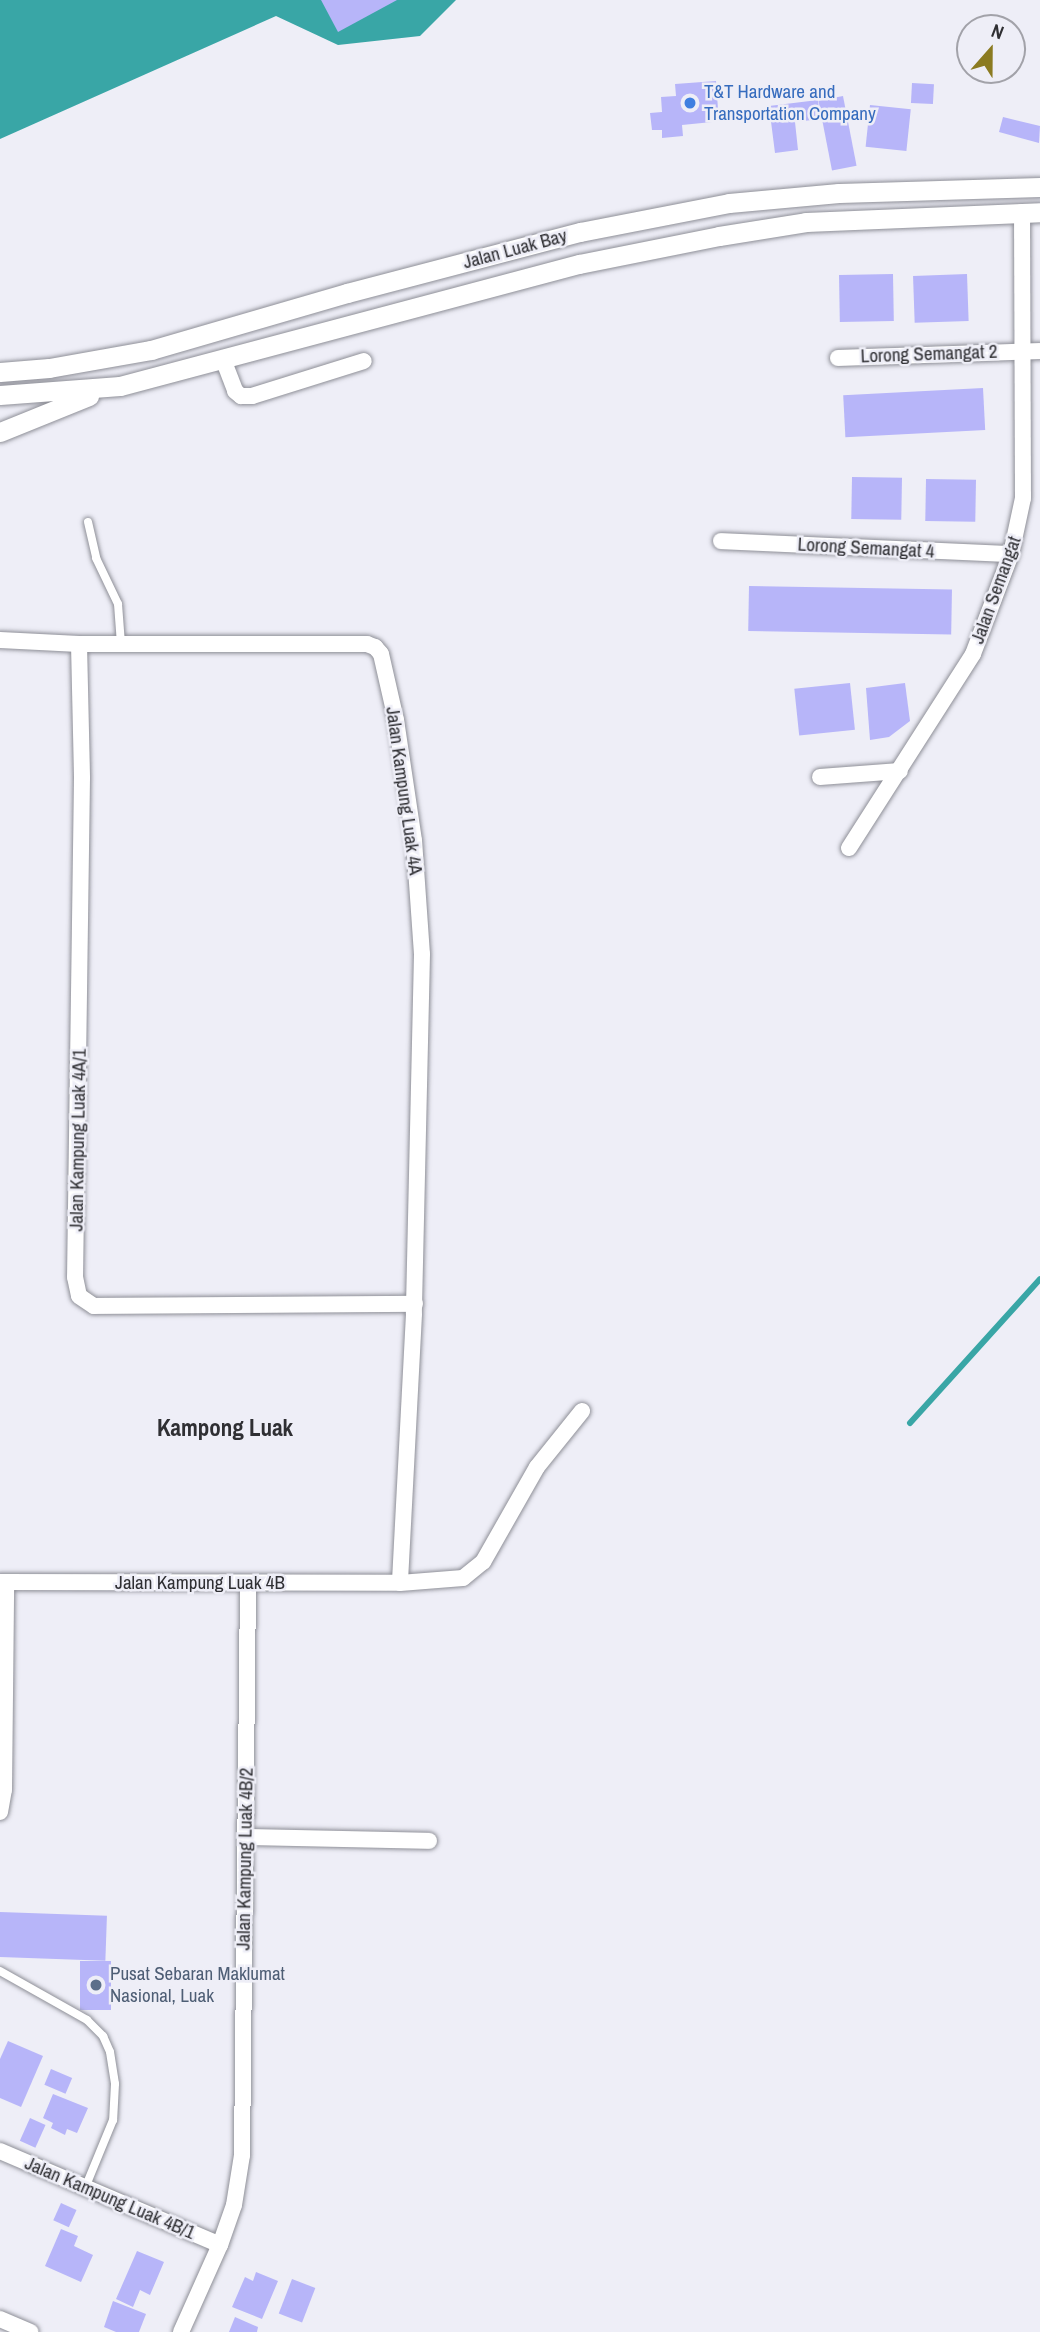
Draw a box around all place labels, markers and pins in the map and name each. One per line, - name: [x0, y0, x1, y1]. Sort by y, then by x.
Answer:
- place label: T&T Hardware and Transportation Company: [704, 81, 876, 125]
- marker: T&T Hardware and Transportation Company: [682, 95, 698, 111]
- place label: Pusat Sebaran Maklumat Nasional, Luak: [110, 1963, 285, 2007]
- marker: Pusat Sebaran Maklumat Nasional, Luak: [88, 1977, 104, 1993]

